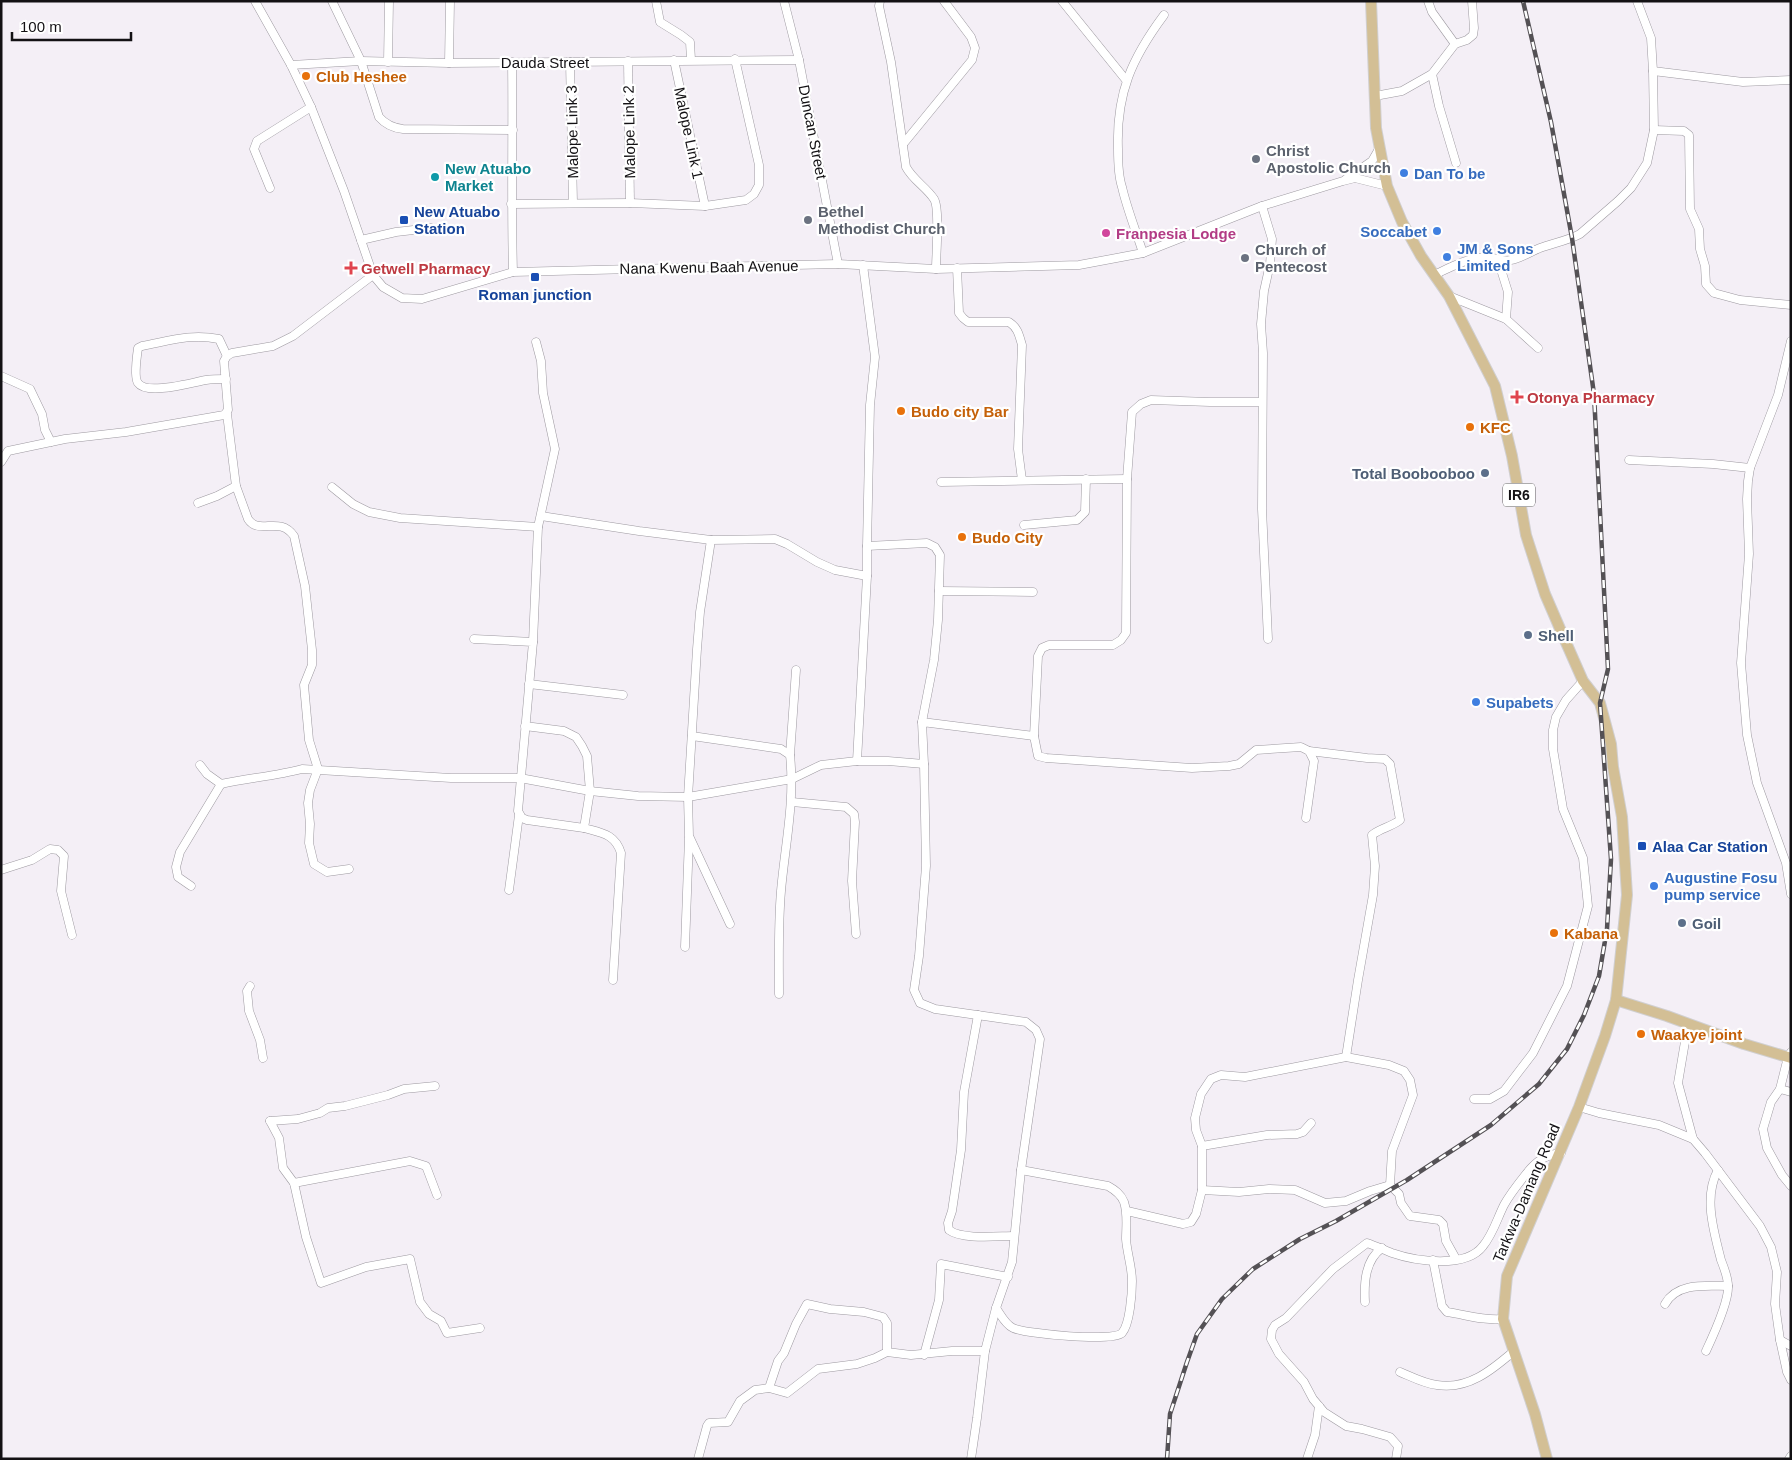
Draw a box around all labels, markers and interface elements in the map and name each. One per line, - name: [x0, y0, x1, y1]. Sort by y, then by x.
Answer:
- scale bar: [12, 10, 131, 42]
- text: 100 m: [20, 18, 62, 35]
- street label: Dauda Street: [501, 54, 590, 71]
- place label: Club Heshee: [316, 68, 407, 85]
- marker: Club Heshee: [300, 70, 312, 82]
- street label: Duncan Street: [796, 83, 831, 182]
- street label: Malope Link 3: [563, 85, 581, 179]
- street label: Malope Link 2: [620, 85, 638, 179]
- street label: Malope Link 1: [671, 86, 707, 180]
- place label: Christ Apostolic Church: [1266, 142, 1391, 176]
- marker: Christ Apostolic Church: [1250, 153, 1262, 165]
- place label: New Atuabo Market: [445, 160, 531, 194]
- place label: Dan To be: [1414, 165, 1485, 182]
- marker: Dan To be: [1398, 167, 1410, 179]
- marker: New Atuabo Market: [429, 171, 441, 183]
- place label: New Atuabo Station: [414, 203, 500, 237]
- place label: Bethel Methodist Church: [818, 203, 946, 237]
- marker: New Atuabo Station: [398, 214, 410, 226]
- marker: Bethel Methodist Church: [802, 214, 814, 226]
- place label: Soccabet: [1360, 223, 1427, 240]
- place label: Franpesia Lodge: [1116, 225, 1236, 242]
- marker: Soccabet: [1431, 225, 1443, 237]
- marker: Franpesia Lodge: [1100, 227, 1112, 239]
- place label: JM & Sons Limited: [1457, 240, 1534, 274]
- place label: Church of Pentecost: [1255, 241, 1327, 275]
- marker: JM & Sons Limited: [1441, 251, 1453, 263]
- marker: Church of Pentecost: [1239, 252, 1251, 264]
- street label: Nana Kwenu Baah Avenue: [619, 257, 799, 277]
- place label: Getwell Pharmacy: [361, 260, 491, 277]
- marker: Getwell Pharmacy: [345, 262, 357, 274]
- marker: Roman junction: [529, 271, 541, 283]
- place label: Roman junction: [478, 286, 592, 303]
- place label: Otonya Pharmacy: [1527, 389, 1655, 406]
- marker: Otonya Pharmacy: [1511, 391, 1523, 403]
- place label: Budo city Bar: [911, 403, 1009, 420]
- marker: Budo city Bar: [895, 405, 907, 417]
- place label: KFC: [1480, 419, 1511, 436]
- marker: KFC: [1464, 421, 1476, 433]
- place label: Total Boobooboo: [1352, 465, 1475, 482]
- marker: Total Boobooboo: [1479, 467, 1491, 479]
- road number: IR6: [1503, 484, 1535, 506]
- place label: Budo City: [972, 529, 1043, 546]
- marker: Budo City: [956, 531, 968, 543]
- place label: Shell: [1538, 627, 1574, 644]
- marker: Shell: [1522, 629, 1534, 641]
- place label: Supabets: [1486, 694, 1554, 711]
- marker: Supabets: [1470, 696, 1482, 708]
- place label: Alaa Car Station: [1652, 838, 1768, 855]
- marker: Alaa Car Station: [1636, 840, 1648, 852]
- place label: Augustine Fosu pump service: [1664, 869, 1777, 903]
- marker: Augustine Fosu pump service: [1648, 880, 1660, 892]
- place label: Goil: [1692, 915, 1721, 932]
- marker: Goil: [1676, 917, 1688, 929]
- place label: Kabana: [1564, 925, 1619, 942]
- marker: Kabana: [1548, 927, 1560, 939]
- place label: Waakye joint: [1651, 1026, 1742, 1043]
- marker: Waakye joint: [1635, 1028, 1647, 1040]
- street label: Tarkwa-Damang Road: [1489, 1121, 1563, 1265]

